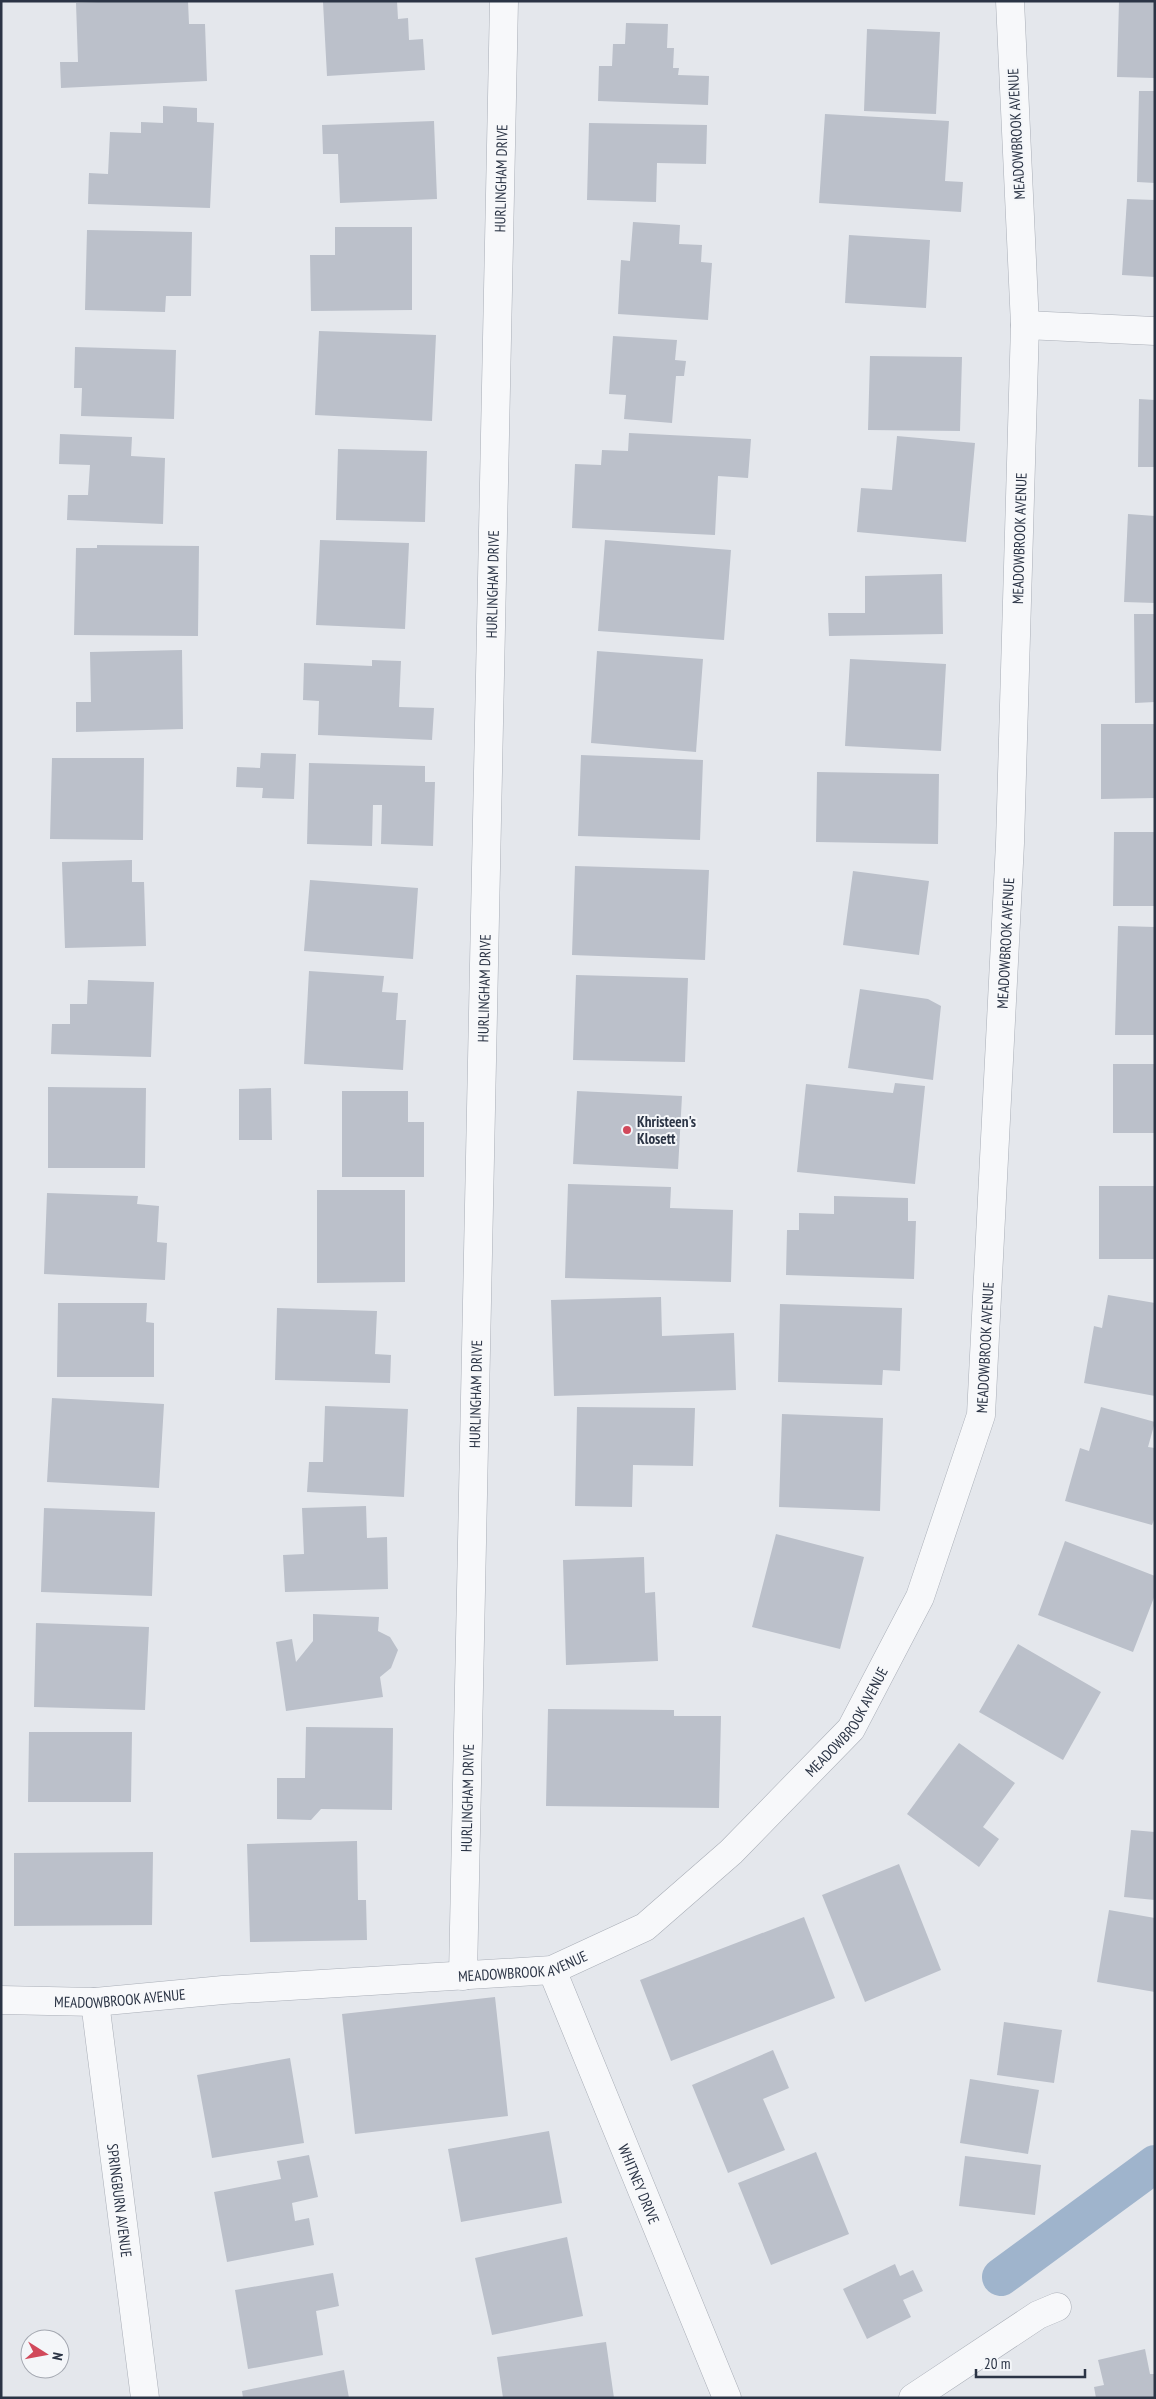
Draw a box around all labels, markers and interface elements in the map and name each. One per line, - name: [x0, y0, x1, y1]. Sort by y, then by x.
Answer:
- street label: MEADOWBROOK AVENUE: [1003, 68, 1029, 200]
- street label: HURLINGHAM DRIVE: [490, 124, 511, 233]
- street label: MEADOWBROOK AVENUE: [1007, 472, 1030, 604]
- street label: HURLINGHAM DRIVE: [481, 530, 503, 639]
- street label: MEADOWBROOK AVENUE: [992, 877, 1018, 1009]
- street label: HURLINGHAM DRIVE: [473, 934, 494, 1042]
- place label: Khristeen's Klosett: [637, 1112, 696, 1148]
- marker: Khristeen's Klosett: [621, 1124, 633, 1136]
- street label: MEADOWBROOK AVENUE: [972, 1281, 997, 1414]
- street label: HURLINGHAM DRIVE: [464, 1340, 486, 1448]
- street label: MEADOWBROOK AVENUE: [801, 1663, 891, 1780]
- street label: HURLINGHAM DRIVE: [456, 1744, 477, 1852]
- street label: MEADOWBROOK AVENUE: [458, 1946, 590, 1985]
- street label: MEADOWBROOK AVENUE: [54, 1984, 186, 2012]
- street label: WHITNEY DRIVE: [615, 2141, 664, 2227]
- street label: SPRINGBURN AVENUE: [103, 2142, 137, 2258]
- north arrow: [20, 2329, 70, 2379]
- scale bar: [976, 2346, 1085, 2378]
- text: N: [48, 2351, 67, 2362]
- text: 20 m: [984, 2354, 1010, 2373]

